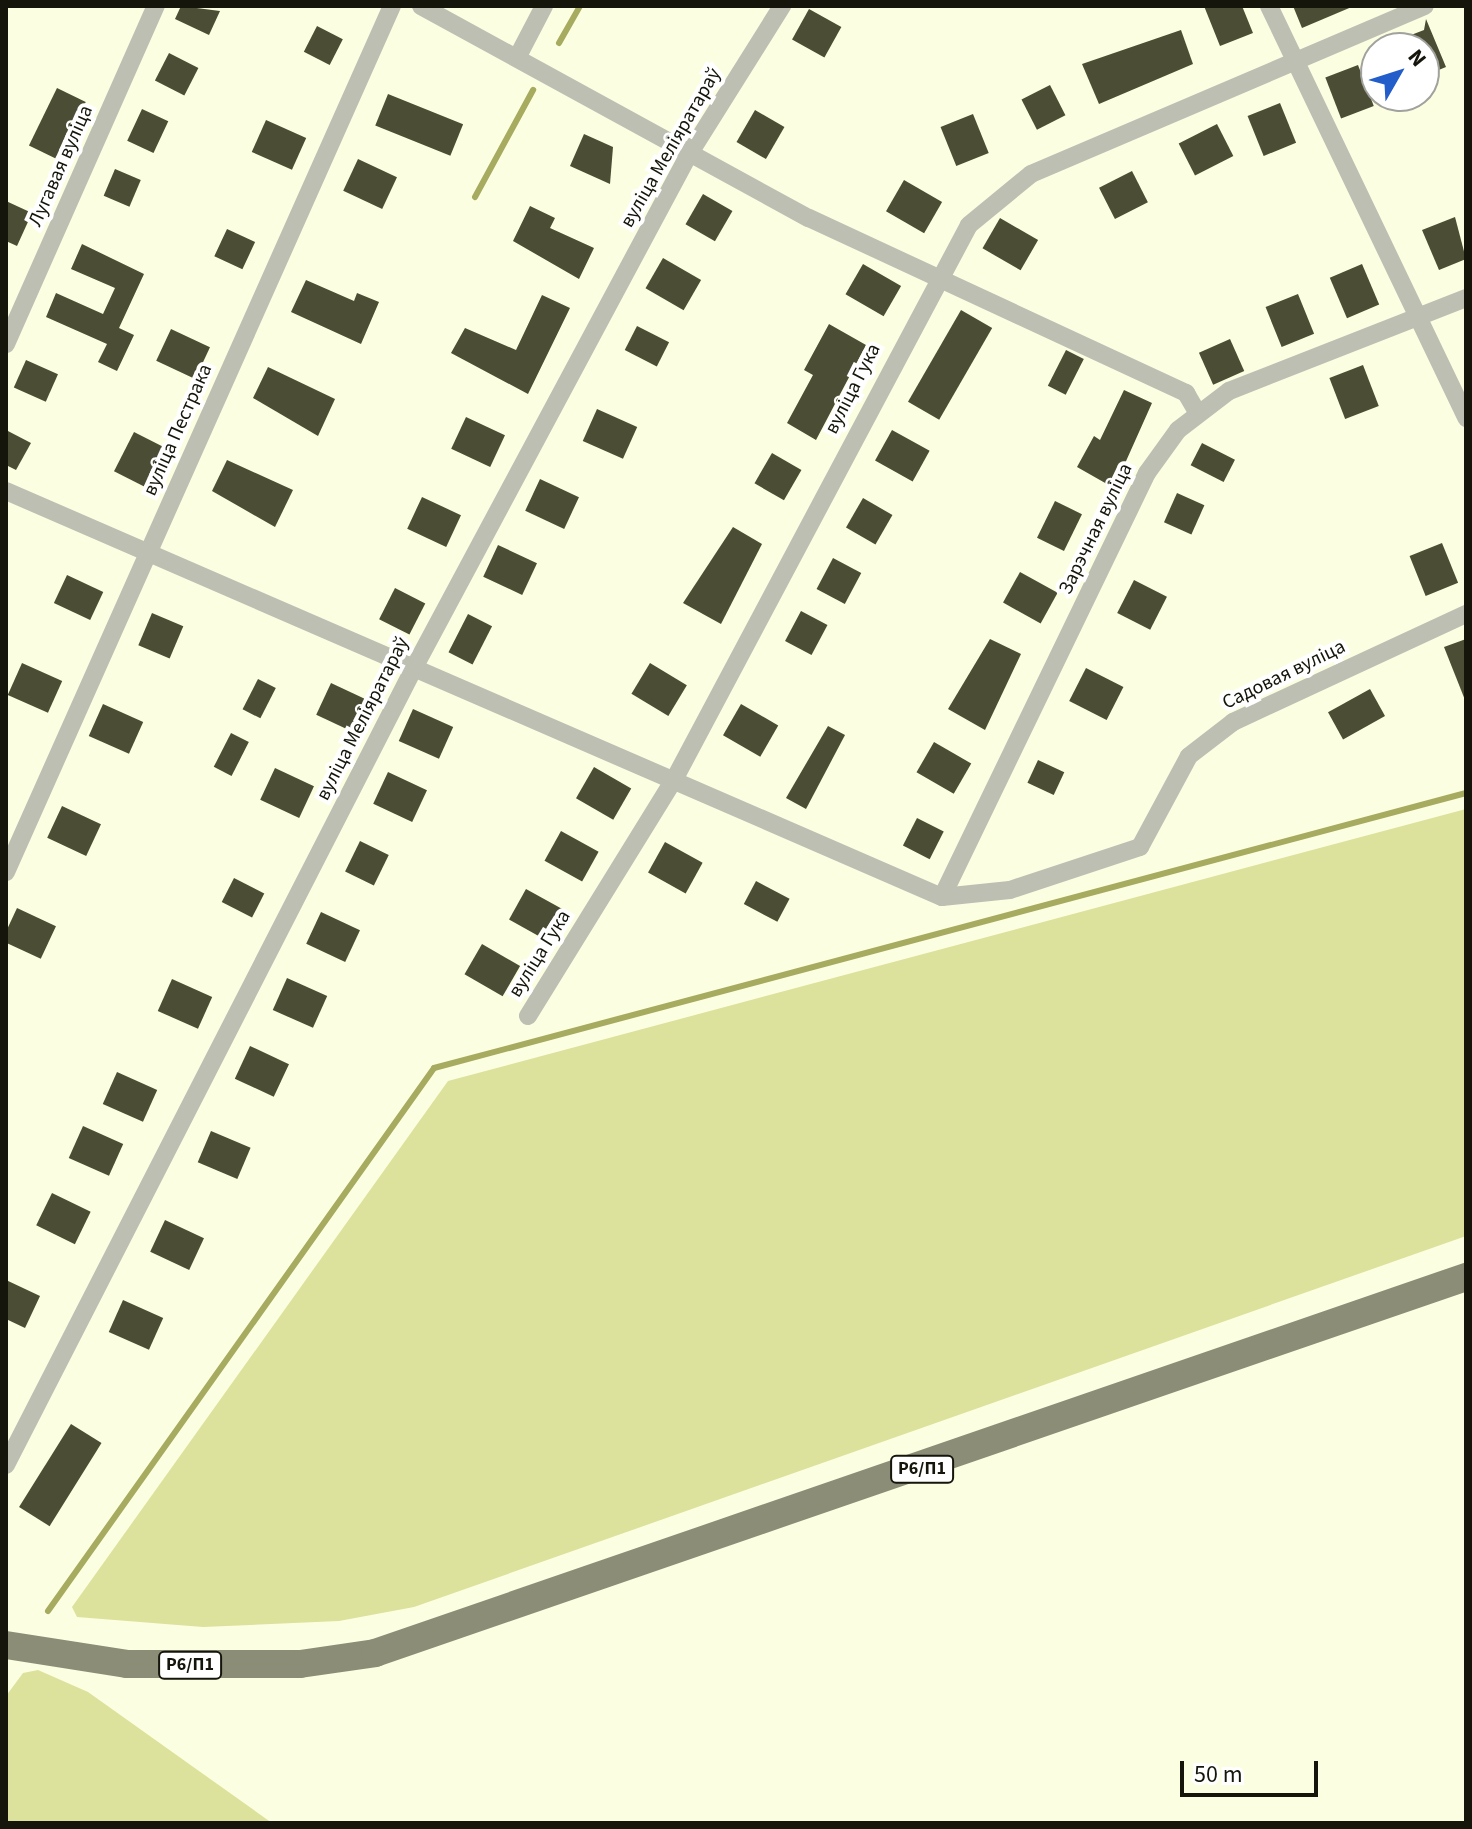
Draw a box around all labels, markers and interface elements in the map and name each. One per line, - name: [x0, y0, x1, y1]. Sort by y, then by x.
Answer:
- north arrow: [1360, 32, 1440, 112]
- text: N: [1400, 42, 1434, 74]
- street label: вуліца Меліяратараў: [616, 64, 726, 232]
- street label: Лугавая вуліца: [24, 102, 98, 230]
- street label: вуліца Гука: [820, 340, 886, 438]
- street label: вуліца Пестрака: [138, 360, 218, 500]
- street label: Зарэчная вуліца: [1054, 460, 1138, 598]
- street label: вуліца Меліяратараў: [311, 633, 415, 805]
- street label: Садовая вуліца: [1219, 635, 1349, 715]
- street label: вуліца Гука: [504, 906, 576, 1002]
- road number: Р6/П1: [890, 1455, 954, 1483]
- road number: Р6/П1: [158, 1651, 222, 1679]
- scale bar: [1184, 1745, 1322, 1795]
- text: 50 m: [1194, 1757, 1243, 1792]

